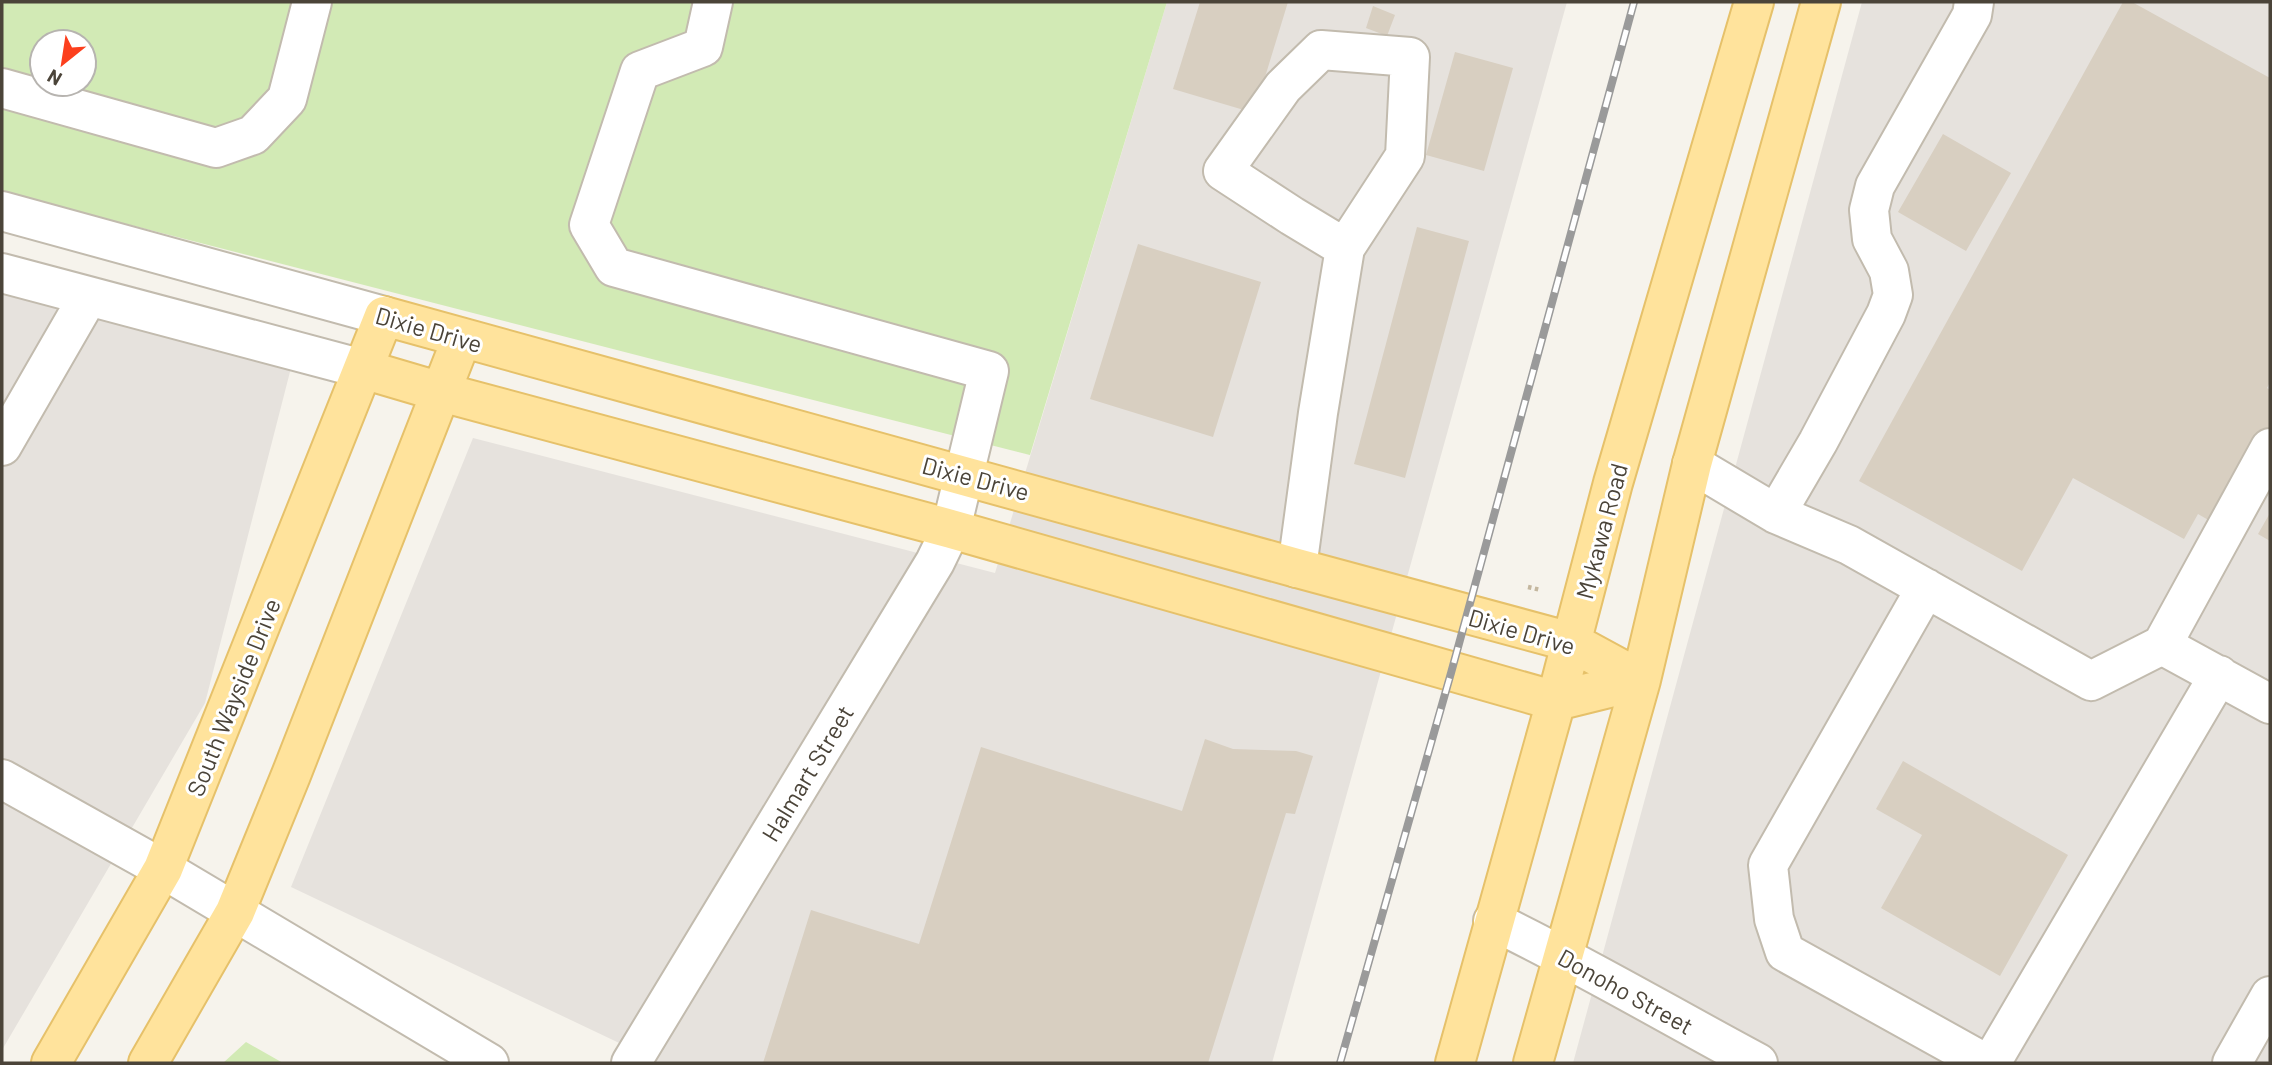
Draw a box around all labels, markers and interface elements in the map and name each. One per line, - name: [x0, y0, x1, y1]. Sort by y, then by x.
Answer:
- north arrow: [28, 28, 98, 98]
- text: N: [43, 65, 65, 91]
- street label: Dixie Drive: [372, 300, 486, 358]
- street label: Dixie Drive: [919, 450, 1033, 506]
- street label: Mykawa Road: [1569, 460, 1633, 602]
- street label: South Wayside Drive: [180, 594, 286, 800]
- street label: Dixie Drive: [1465, 602, 1579, 660]
- street label: Halmart Street: [755, 700, 859, 846]
- street label: Donoho Street: [1553, 942, 1699, 1040]

